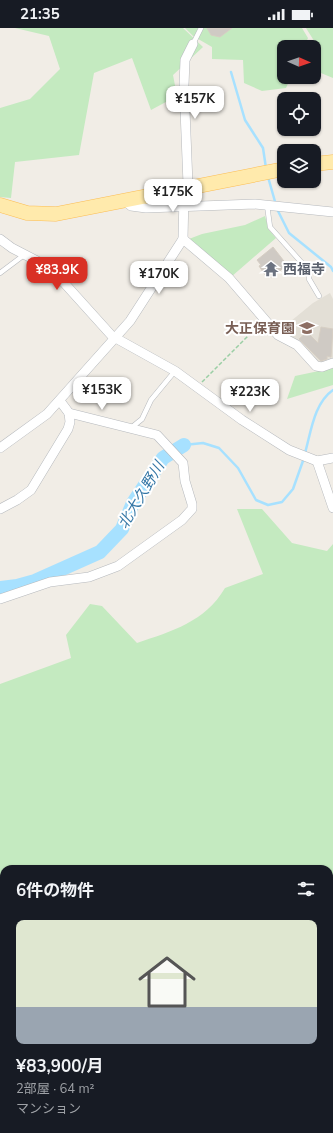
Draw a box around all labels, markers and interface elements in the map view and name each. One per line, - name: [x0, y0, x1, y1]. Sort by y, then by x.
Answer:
- text: 21:35: [20, 4, 60, 24]
- north arrow: [277, 40, 321, 84]
- map controls: [277, 40, 321, 188]
- pin: ¥157K: [167, 86, 223, 120]
- text: ¥157K: [175, 90, 215, 108]
- button: locate: [277, 92, 321, 136]
- button: layers: [277, 144, 321, 188]
- pin: ¥175K: [145, 179, 201, 213]
- text: ¥175K: [153, 183, 193, 201]
- pin: ¥83.9K: [24, 257, 90, 291]
- temple icon: 西福寺: [262, 260, 280, 278]
- place label: 西福寺: [283, 260, 325, 279]
- text: ¥83.9K: [35, 261, 79, 279]
- pin: ¥170K: [131, 261, 187, 295]
- text: ¥170K: [139, 265, 179, 283]
- place label: 大正保育園: [225, 319, 295, 338]
- school or university icon: 大正保育園: [298, 319, 316, 337]
- pin: ¥153K: [74, 377, 130, 411]
- pin: ¥223K: [222, 379, 278, 413]
- text: ¥153K: [82, 381, 122, 399]
- text: ¥223K: [230, 383, 270, 401]
- water label: 北大久野川: [113, 456, 170, 532]
- icon: filters: [295, 878, 317, 900]
- text: 6件の物件: [16, 879, 94, 902]
- icon: home: [131, 946, 203, 1018]
- text: ¥83,900/月: [16, 1055, 104, 1078]
- text: 2部屋 · 64 m²: [16, 1080, 94, 1098]
- text: マンション: [16, 1100, 81, 1118]

